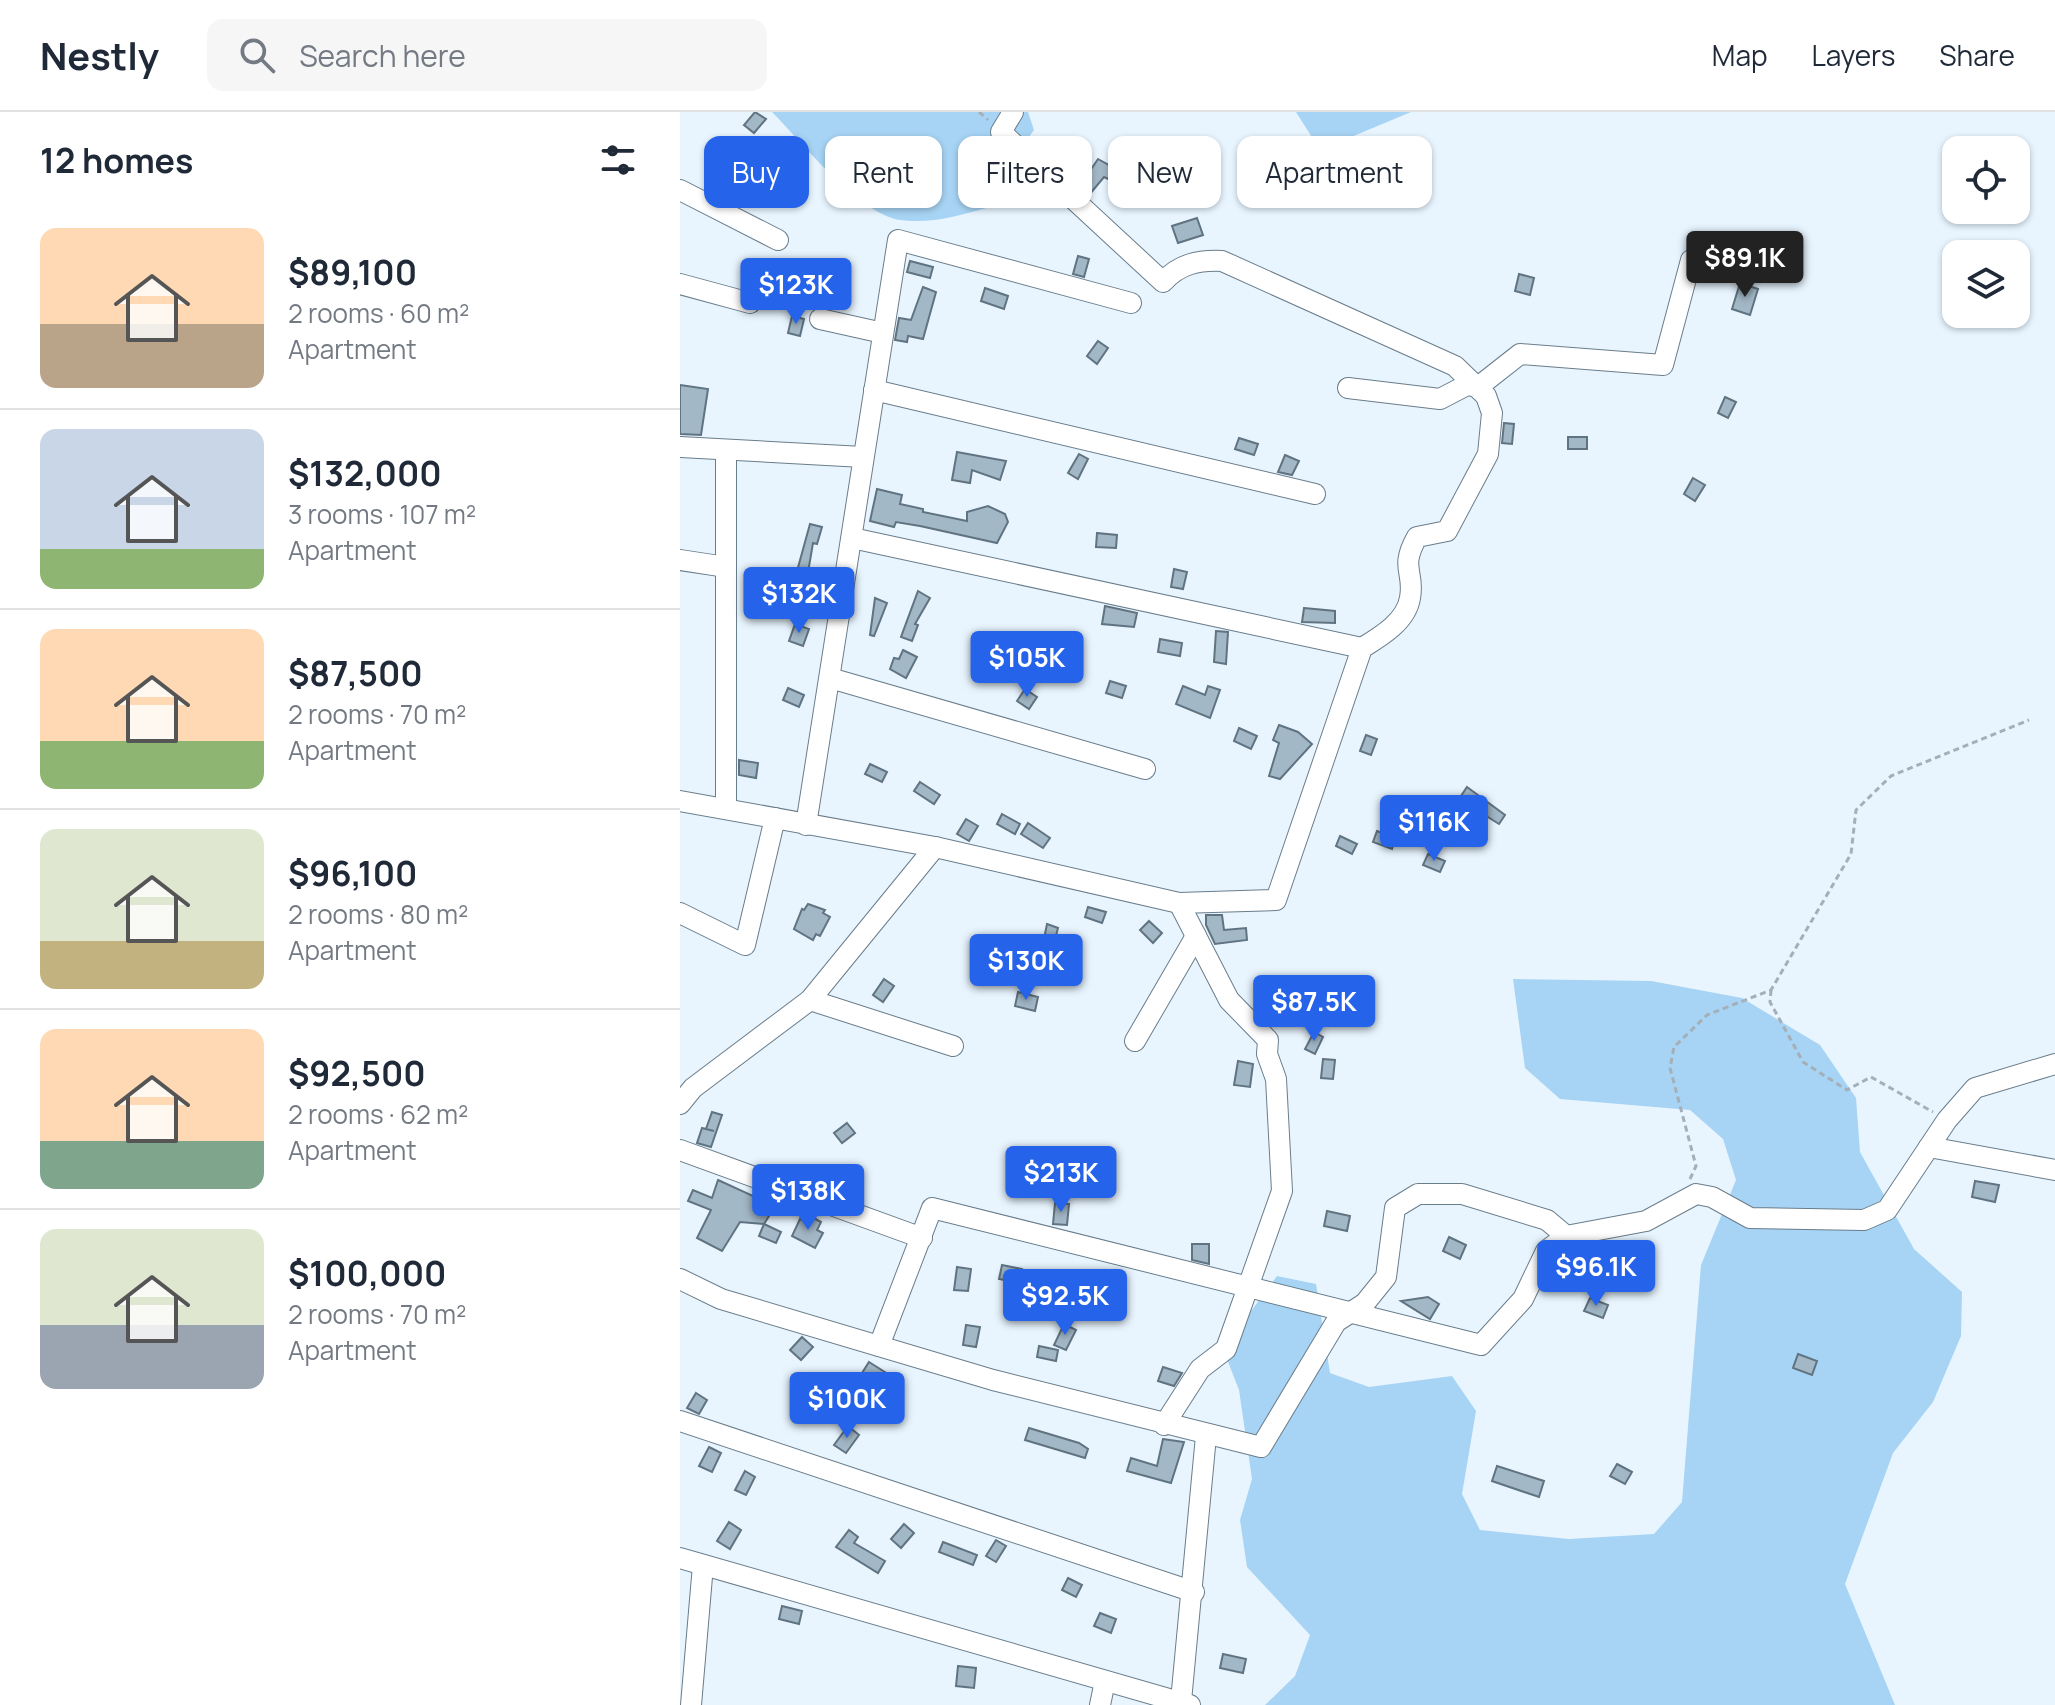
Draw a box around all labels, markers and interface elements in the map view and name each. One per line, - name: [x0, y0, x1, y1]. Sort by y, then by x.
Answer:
- search box: [207, 19, 767, 91]
- text: Nestly: [40, 29, 159, 81]
- icon: search: [235, 33, 279, 77]
- text: Search here: [299, 35, 466, 76]
- text: Map: [1712, 36, 1768, 74]
- text: Layers: [1812, 36, 1895, 74]
- text: Share: [1939, 36, 2015, 74]
- chip: Buy: [704, 136, 809, 208]
- chip: Rent: [825, 136, 942, 208]
- chip: Filters: [958, 136, 1092, 208]
- chip: New: [1108, 136, 1221, 208]
- chip: Apartment: [1237, 136, 1432, 208]
- map controls: [1942, 136, 2030, 328]
- button: locate: [1942, 136, 2030, 224]
- text: 12 homes: [40, 137, 193, 183]
- icon: filters: [596, 138, 640, 182]
- pin: $89.1K: [1680, 231, 1810, 299]
- text: $89.1K: [1704, 239, 1786, 275]
- button: layers: [1942, 240, 2030, 328]
- text: $89,100: [288, 249, 417, 295]
- pin: $123K: [740, 258, 852, 326]
- icon: home: [104, 260, 200, 356]
- text: $123K: [758, 266, 834, 302]
- text: 2 rooms · 60 m²: [288, 295, 470, 331]
- text: Apartment: [288, 331, 417, 367]
- text: $132,000: [288, 450, 442, 496]
- icon: home: [104, 461, 200, 557]
- text: 3 rooms · 107 m²: [288, 496, 476, 532]
- text: Apartment: [288, 532, 417, 568]
- pin: $132K: [743, 567, 855, 635]
- text: $132K: [761, 575, 837, 611]
- pin: $105K: [971, 631, 1083, 699]
- text: $105K: [989, 639, 1065, 675]
- text: $87,500: [288, 650, 423, 696]
- icon: home: [104, 661, 200, 757]
- text: 2 rooms · 70 m²: [288, 696, 466, 732]
- text: Apartment: [288, 732, 417, 768]
- pin: $116K: [1378, 795, 1490, 863]
- text: $116K: [1398, 803, 1470, 839]
- text: $96,100: [288, 850, 418, 896]
- icon: home: [104, 861, 200, 957]
- text: 2 rooms · 80 m²: [288, 896, 468, 932]
- text: Apartment: [288, 932, 417, 968]
- pin: $130K: [970, 934, 1082, 1002]
- text: $130K: [988, 942, 1064, 978]
- pin: $87.5K: [1249, 975, 1379, 1043]
- text: $87.5K: [1271, 983, 1357, 1019]
- text: $92,500: [288, 1050, 426, 1096]
- icon: home: [104, 1061, 200, 1157]
- text: 2 rooms · 62 m²: [288, 1096, 468, 1132]
- text: Apartment: [288, 1132, 417, 1168]
- pin: $213K: [1005, 1146, 1117, 1214]
- text: $213K: [1023, 1154, 1099, 1190]
- pin: $138K: [752, 1164, 864, 1232]
- text: $138K: [770, 1172, 846, 1208]
- pin: $96.1K: [1531, 1240, 1661, 1308]
- text: $96.1K: [1555, 1248, 1637, 1284]
- text: $100,000: [288, 1250, 446, 1296]
- icon: home: [104, 1261, 200, 1357]
- pin: $92.5K: [1000, 1269, 1130, 1337]
- text: $92.5K: [1021, 1277, 1109, 1313]
- text: 2 rooms · 70 m²: [288, 1296, 466, 1332]
- text: Apartment: [288, 1332, 417, 1368]
- pin: $100K: [791, 1372, 903, 1440]
- text: $100K: [808, 1380, 886, 1416]

